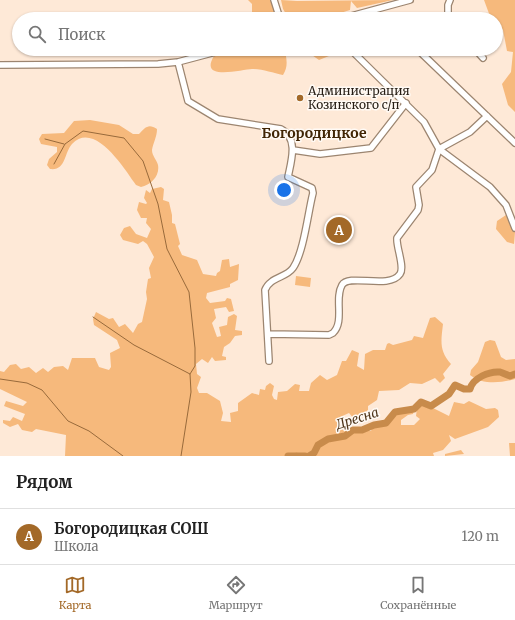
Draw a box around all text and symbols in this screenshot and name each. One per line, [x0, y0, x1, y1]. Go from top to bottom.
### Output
search box [12, 12, 503, 56]
icon: search [26, 23, 48, 45]
text: Поиск [58, 25, 105, 44]
place label: Администрация Козинского с/п [307, 83, 410, 112]
marker: Администрация Козинского с/п [295, 93, 305, 103]
district label: Богородицкое [261, 124, 367, 142]
your location [274, 180, 294, 200]
pin: A [326, 215, 352, 245]
water label: Дресна [333, 404, 381, 434]
text: Рядом [16, 471, 72, 493]
text: Богородицкая СОШ [54, 519, 209, 538]
text: A [24, 528, 34, 545]
text: 120 m [461, 528, 499, 545]
text: Школа [54, 538, 98, 555]
tab: Карта [59, 574, 91, 612]
tab: Маршрут [209, 574, 263, 612]
tab: Сохранённые [380, 574, 456, 612]

